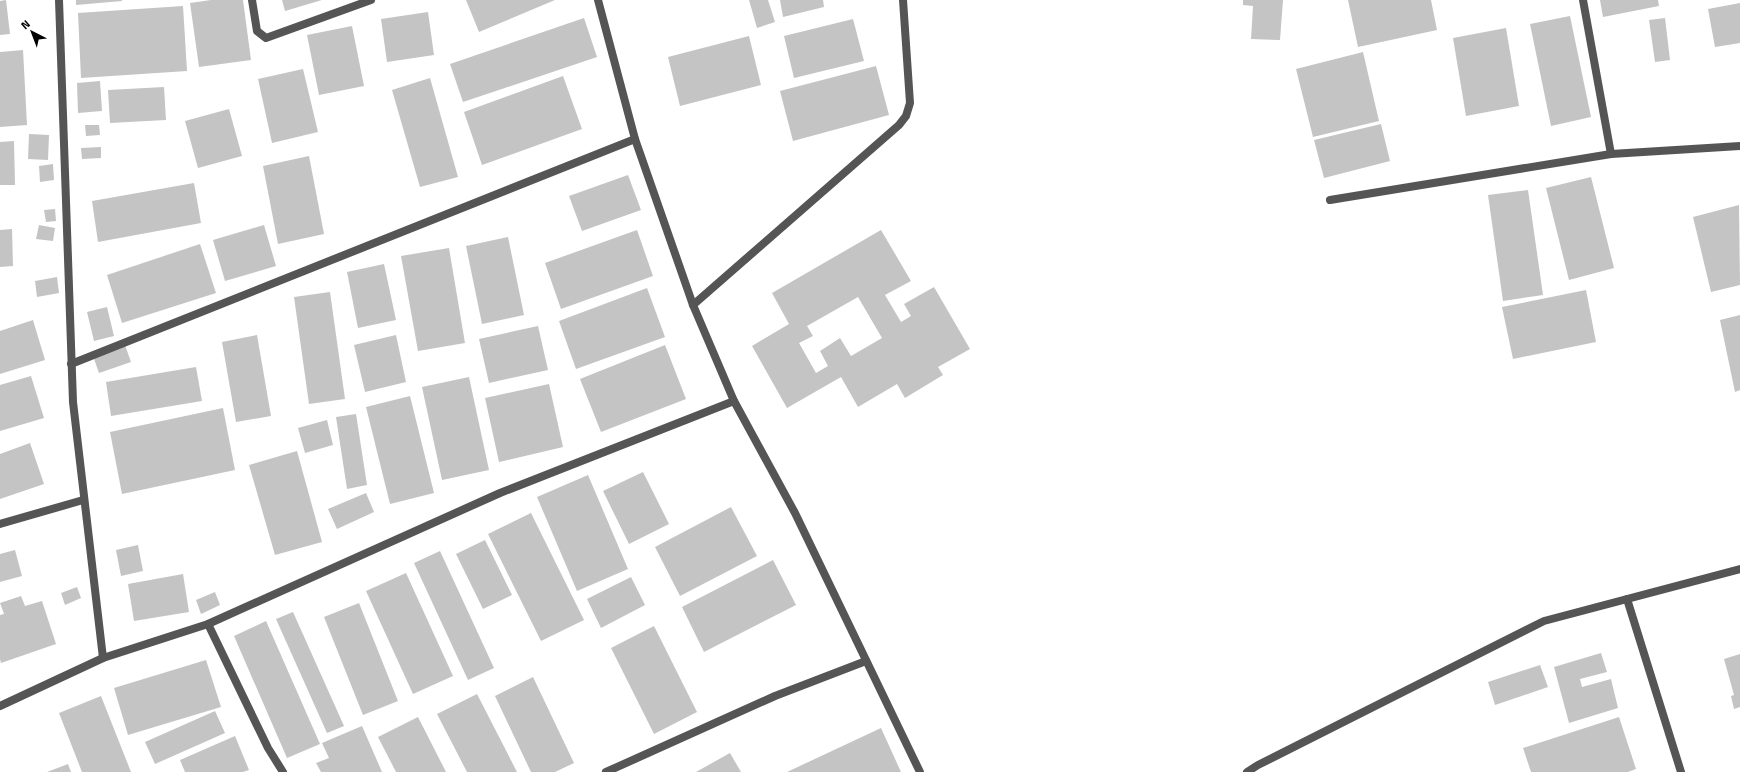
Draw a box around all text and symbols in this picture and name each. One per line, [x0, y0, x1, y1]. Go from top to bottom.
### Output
north arrow [12, 12, 52, 52]
text: N [17, 16, 33, 33]

